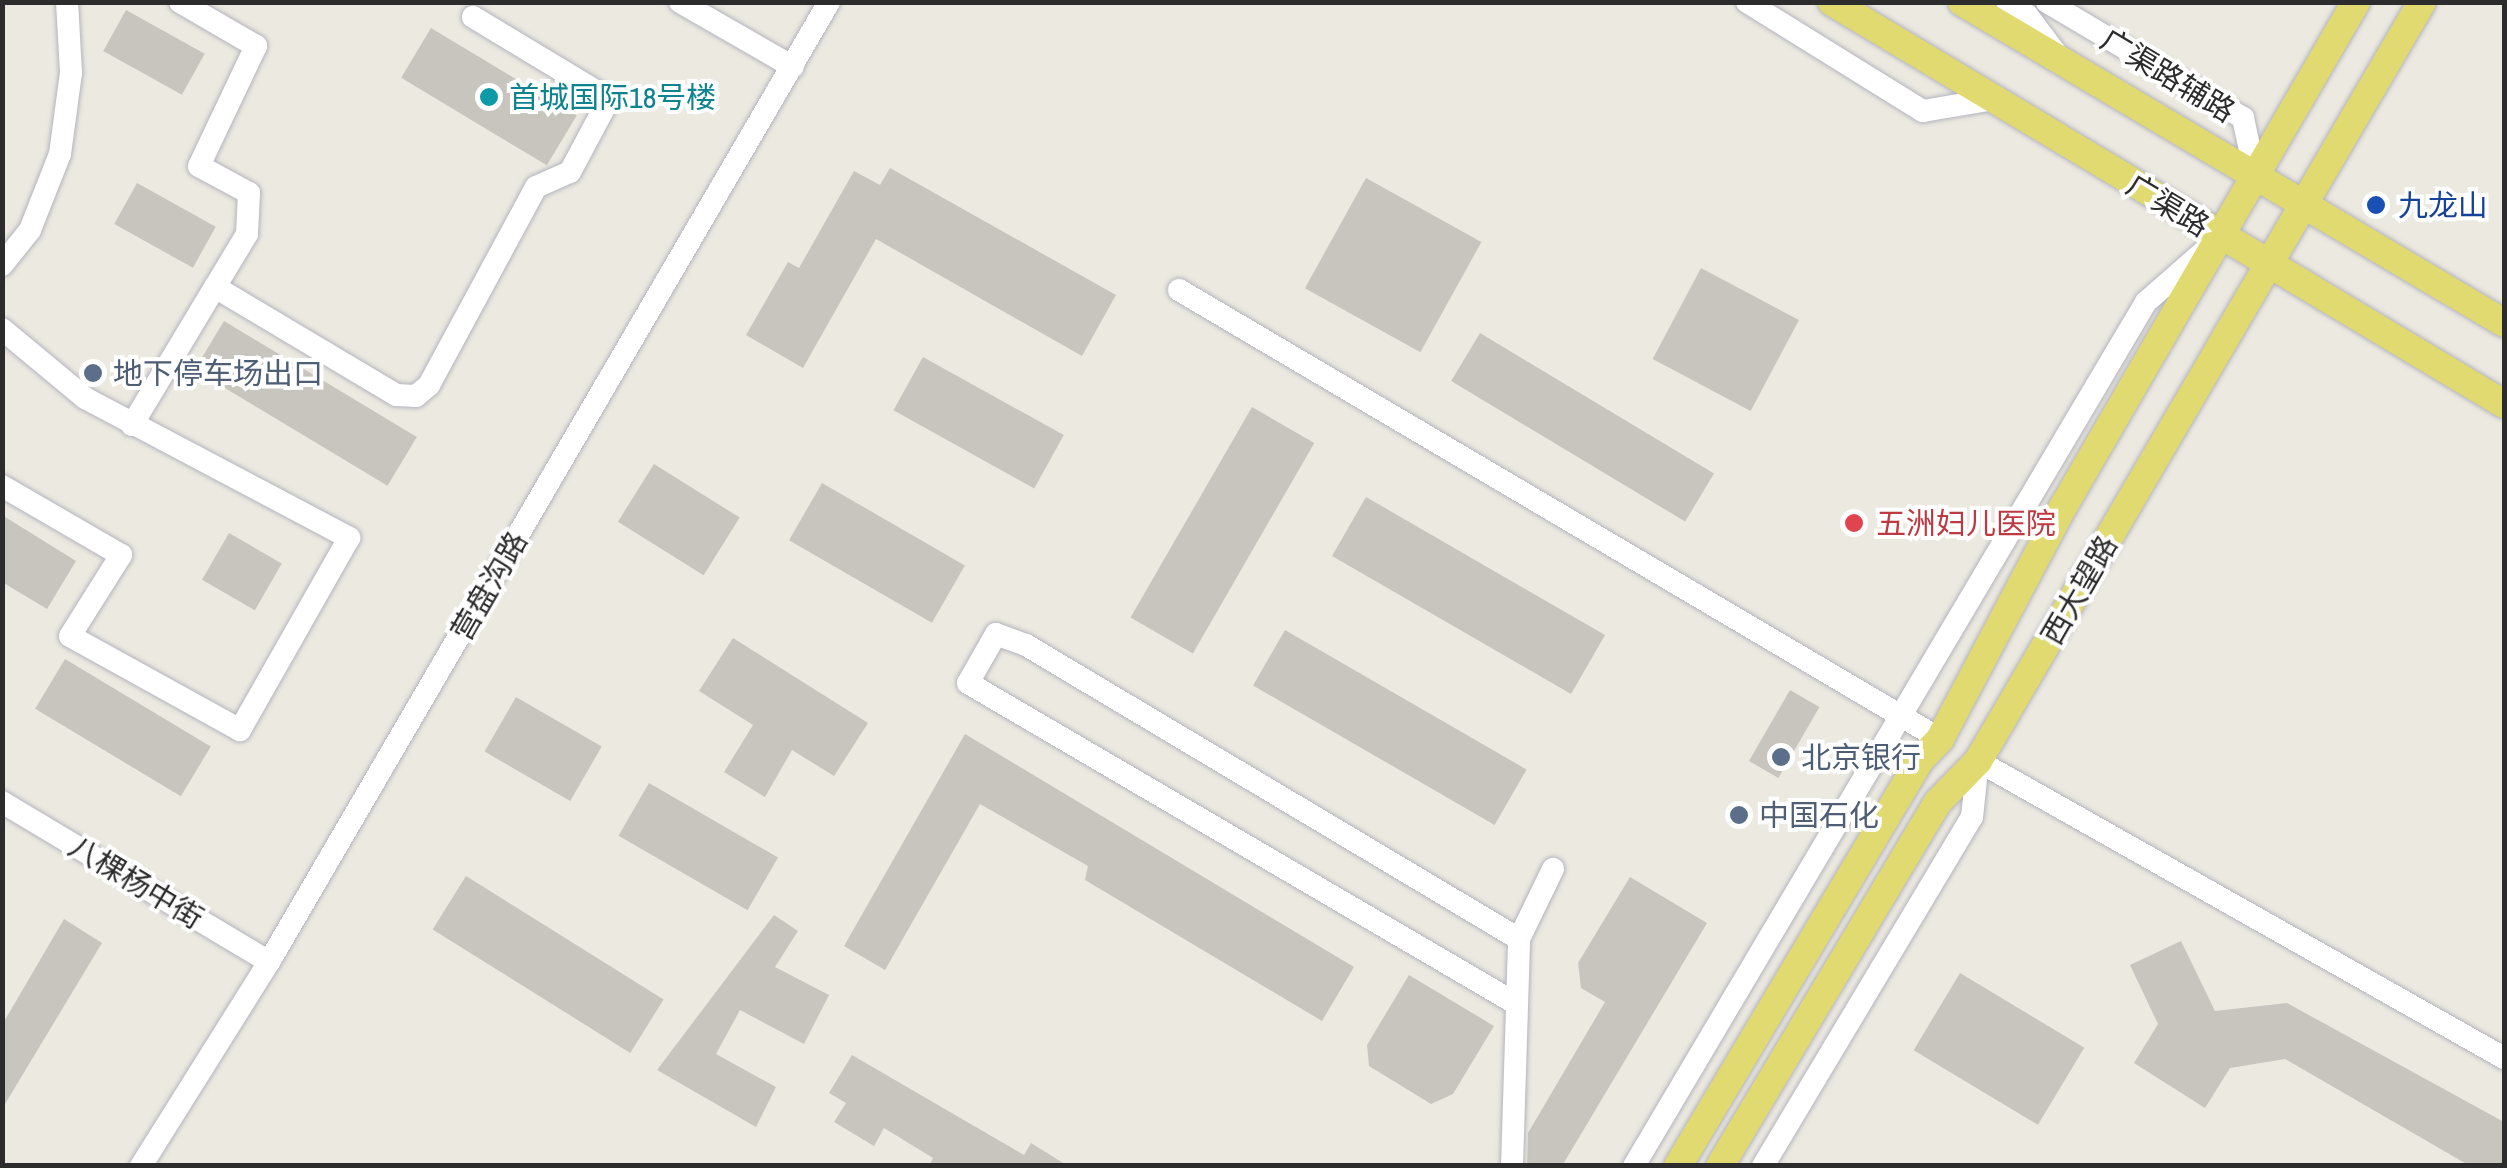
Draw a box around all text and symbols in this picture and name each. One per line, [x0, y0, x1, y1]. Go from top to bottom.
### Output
street label: 广渠路辅路 [2094, 21, 2242, 129]
place label: 首城国际18号楼 [509, 79, 716, 115]
marker: 首城国际18号楼 [478, 86, 500, 108]
street label: 广渠路 [2120, 166, 2216, 244]
place label: 九龙山 [2398, 187, 2488, 223]
marker: 九龙山 [2363, 192, 2389, 218]
place label: 地下停车场出口 [113, 355, 323, 391]
marker: 地下停车场出口 [82, 362, 104, 384]
place label: 五洲妇儿医院 [1876, 505, 2056, 541]
marker: 五洲妇儿医院 [1841, 510, 1867, 536]
street label: 营盘沟路 [443, 525, 535, 647]
street label: 西大望路 [2033, 529, 2125, 651]
place label: 北京银行 [1801, 739, 1921, 775]
marker: 北京银行 [1770, 746, 1792, 768]
place label: 中国石化 [1759, 797, 1879, 833]
marker: 中国石化 [1728, 804, 1750, 826]
street label: 八棵杨中街 [62, 828, 210, 936]

